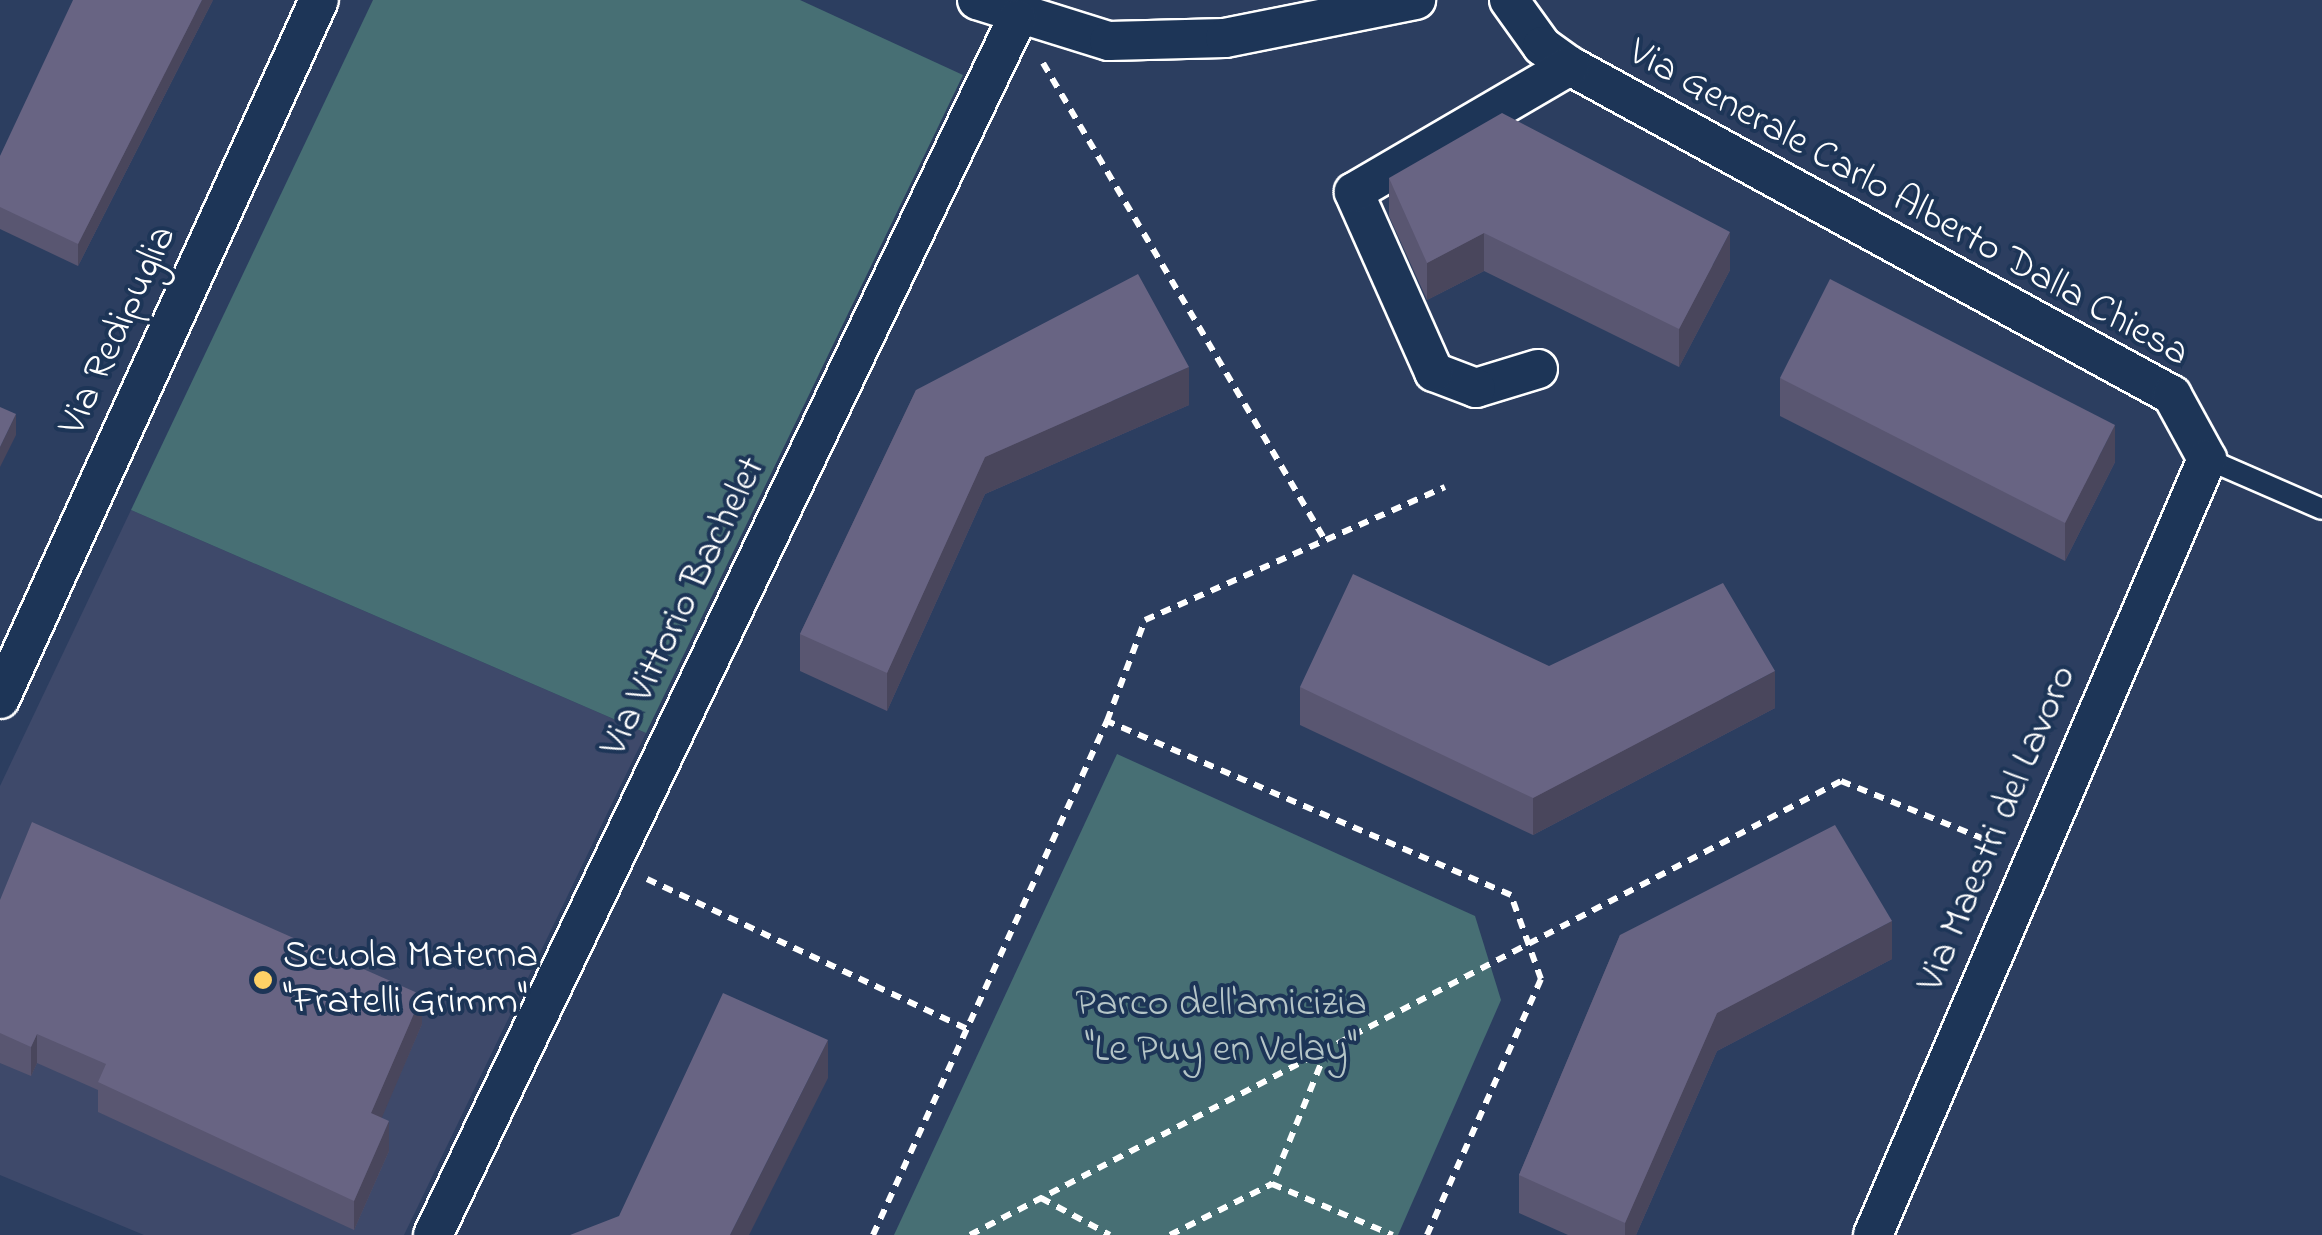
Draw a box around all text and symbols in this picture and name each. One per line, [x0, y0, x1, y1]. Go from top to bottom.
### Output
street label: Via Generale Carlo Alberto Dalla Chiesa [1619, 29, 2197, 379]
street label: Via Redipuglia [50, 219, 188, 443]
street label: Via Vittorio Bachelet [591, 450, 777, 764]
street label: Via Maestri del Lavoro [1908, 659, 2088, 999]
place label: Scuola Materna "Fratelli Grimm" [283, 933, 538, 1027]
marker: Scuola Materna "Fratelli Grimm" [252, 969, 274, 991]
park label: Parco dell'amicizia "Le Puy en Velay" [1075, 981, 1367, 1075]

